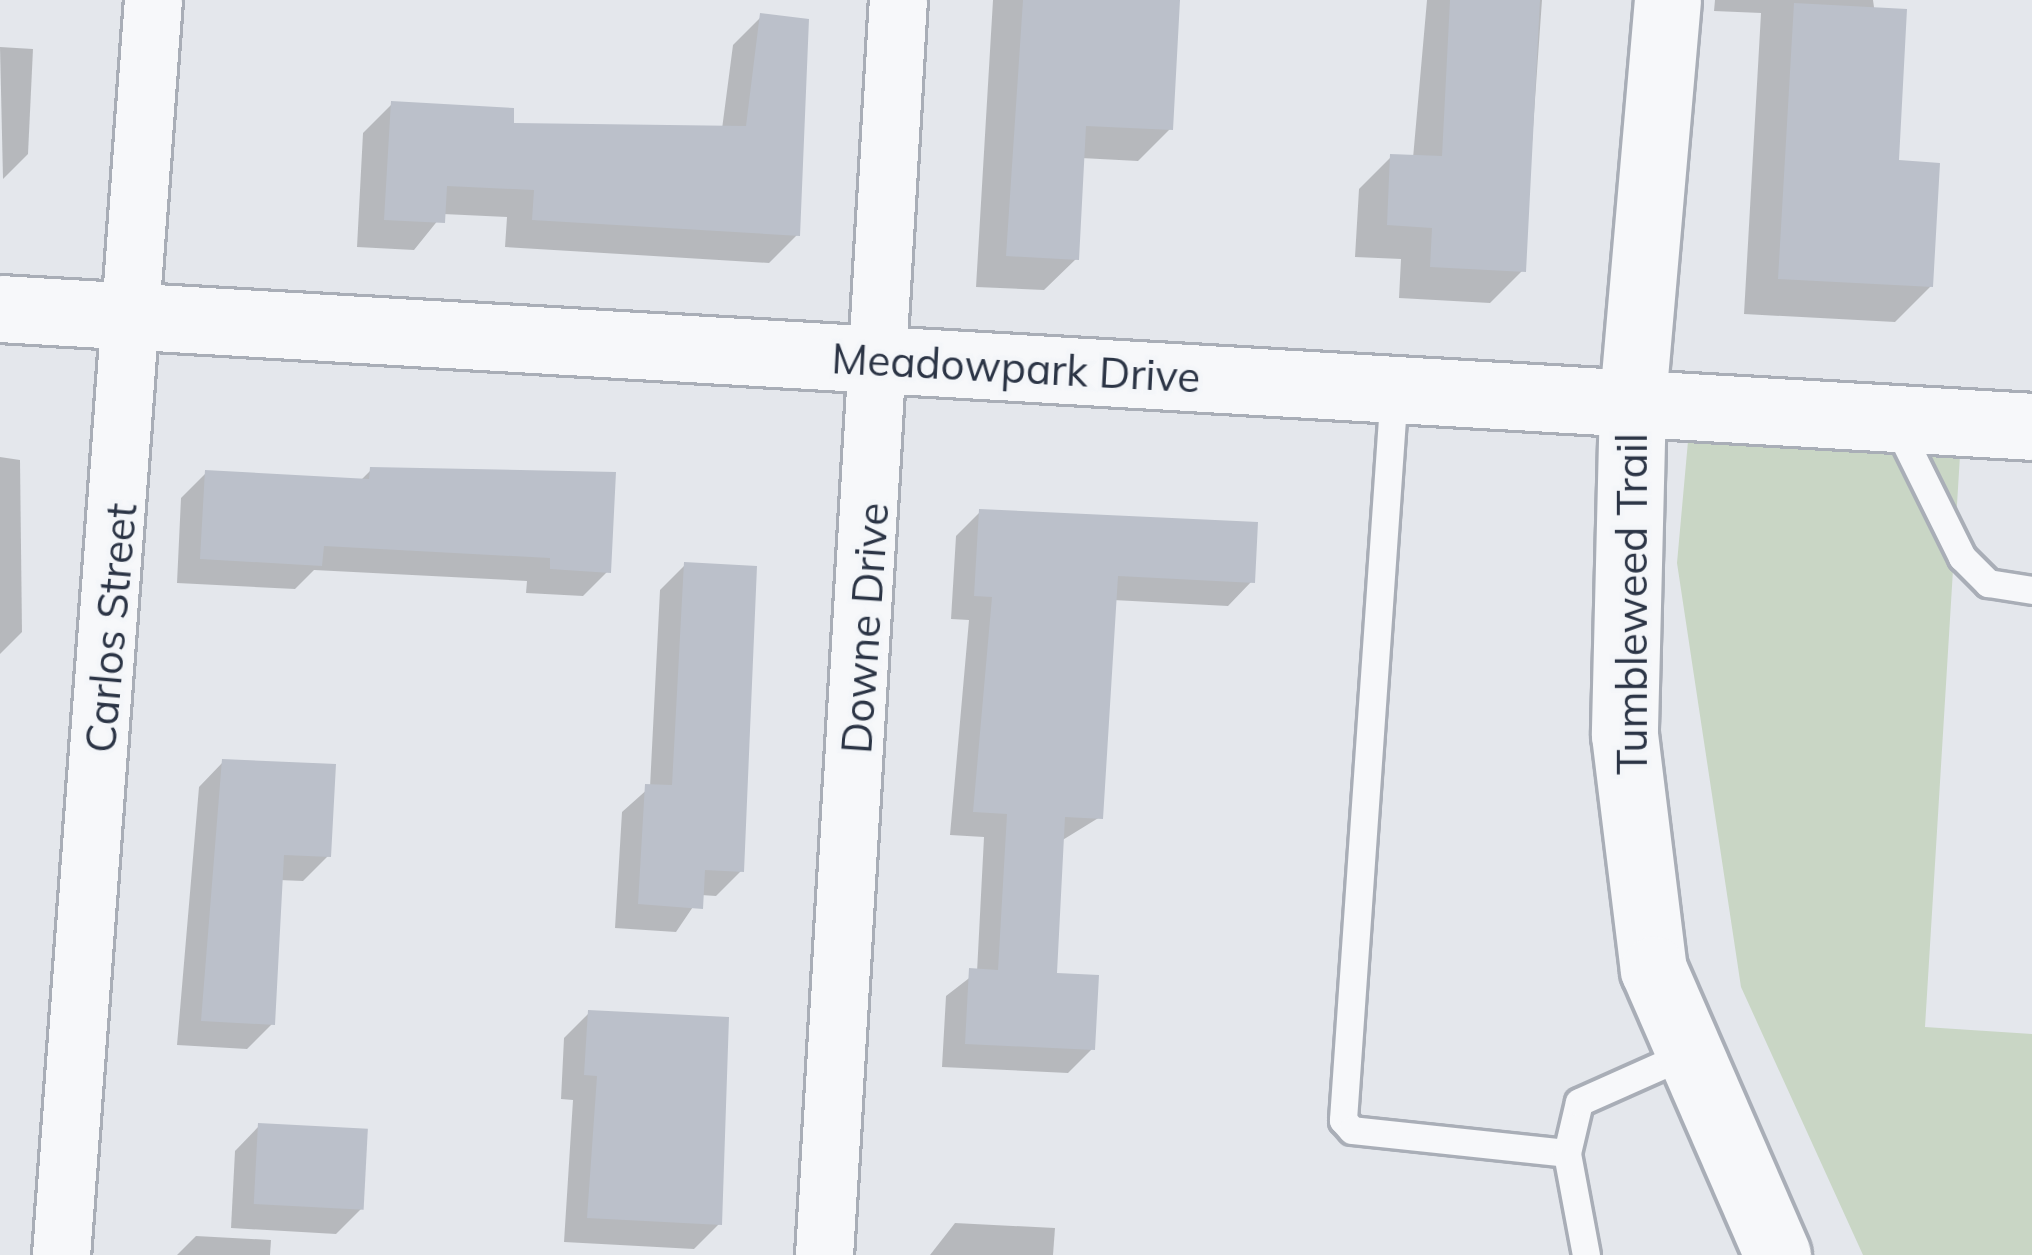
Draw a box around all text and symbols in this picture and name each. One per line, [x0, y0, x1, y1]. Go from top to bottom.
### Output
street label: Meadowpark Drive [830, 333, 1202, 403]
street label: Tumbleweed Trail [1607, 433, 1657, 775]
street label: Carlos Street [75, 501, 147, 755]
street label: Downe Drive [831, 501, 899, 755]

